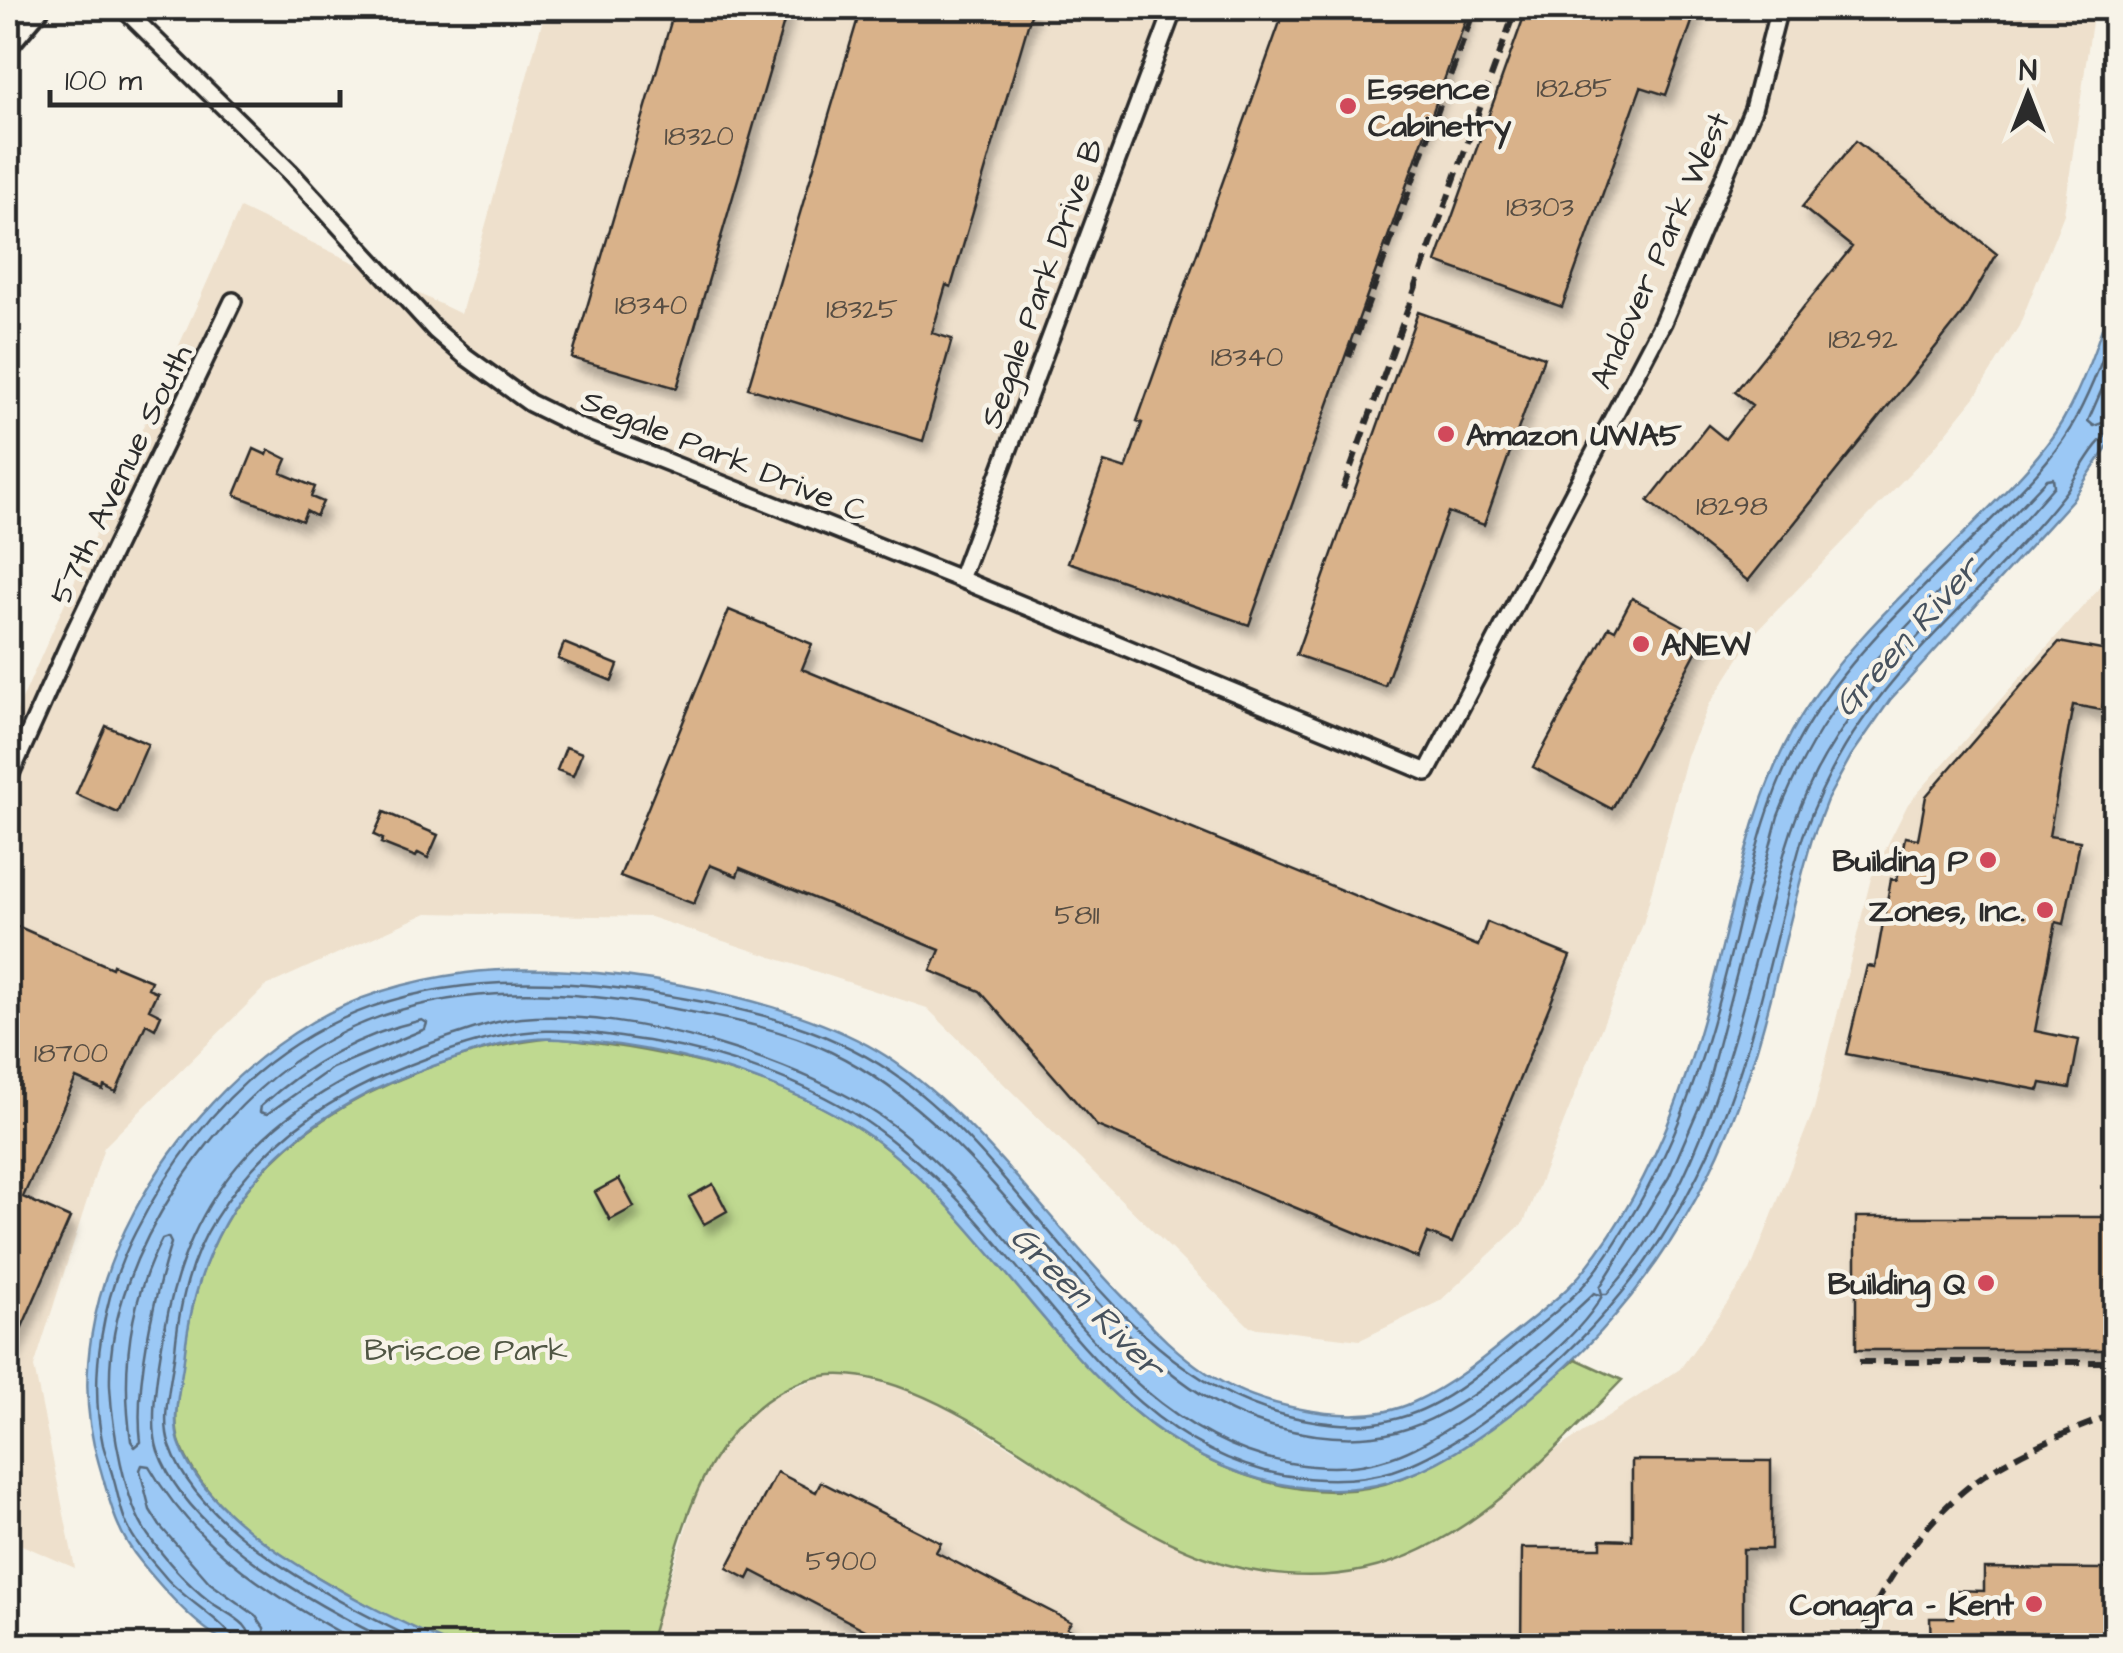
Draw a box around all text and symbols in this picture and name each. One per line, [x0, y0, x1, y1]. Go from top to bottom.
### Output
scale bar [50, 45, 340, 107]
north arrow [1978, 45, 2078, 145]
text: N [2019, 52, 2037, 91]
text: 100 m [65, 60, 143, 102]
place label: Essence Cabinetry [1368, 67, 1512, 150]
house number: 18285 [1536, 69, 1612, 108]
marker: Essence Cabinetry [1337, 95, 1359, 117]
street label: Andover Park West [1579, 105, 1742, 396]
house number: 18320 [664, 117, 734, 156]
street label: Segale Park Drive B [969, 132, 1116, 435]
house number: 18303 [1506, 188, 1574, 227]
house number: 18340 [615, 286, 687, 325]
house number: 18325 [826, 290, 898, 329]
house number: 18292 [1828, 320, 1898, 359]
street label: 57th Avenue South [39, 337, 204, 612]
house number: 18340 [1211, 338, 1283, 377]
street label: Segale Park Drive C [574, 378, 874, 534]
place label: Amazon UWA5 [1466, 413, 1682, 458]
marker: Amazon UWA5 [1435, 423, 1457, 445]
house number: 18298 [1696, 487, 1768, 526]
water label: Green River [1822, 544, 1995, 728]
place label: ANEW [1661, 623, 1752, 668]
marker: ANEW [1630, 633, 1652, 655]
place label: Building P [1832, 839, 1969, 885]
marker: Building P [1977, 849, 1999, 871]
place label: Zones, Inc. [1868, 889, 2025, 934]
house number: 5811 [1054, 896, 1100, 935]
marker: Zones, Inc. [2034, 899, 2056, 921]
house number: 18700 [34, 1034, 108, 1073]
water label: Green River [999, 1214, 1177, 1393]
place label: Building Q [1828, 1262, 1966, 1308]
marker: Building Q [1975, 1272, 1997, 1294]
park label: Briscoe Park [364, 1328, 568, 1373]
house number: 5900 [805, 1542, 877, 1581]
place label: Conagra - Kent [1789, 1583, 2015, 1629]
marker: Conagra - Kent [2023, 1593, 2045, 1615]

